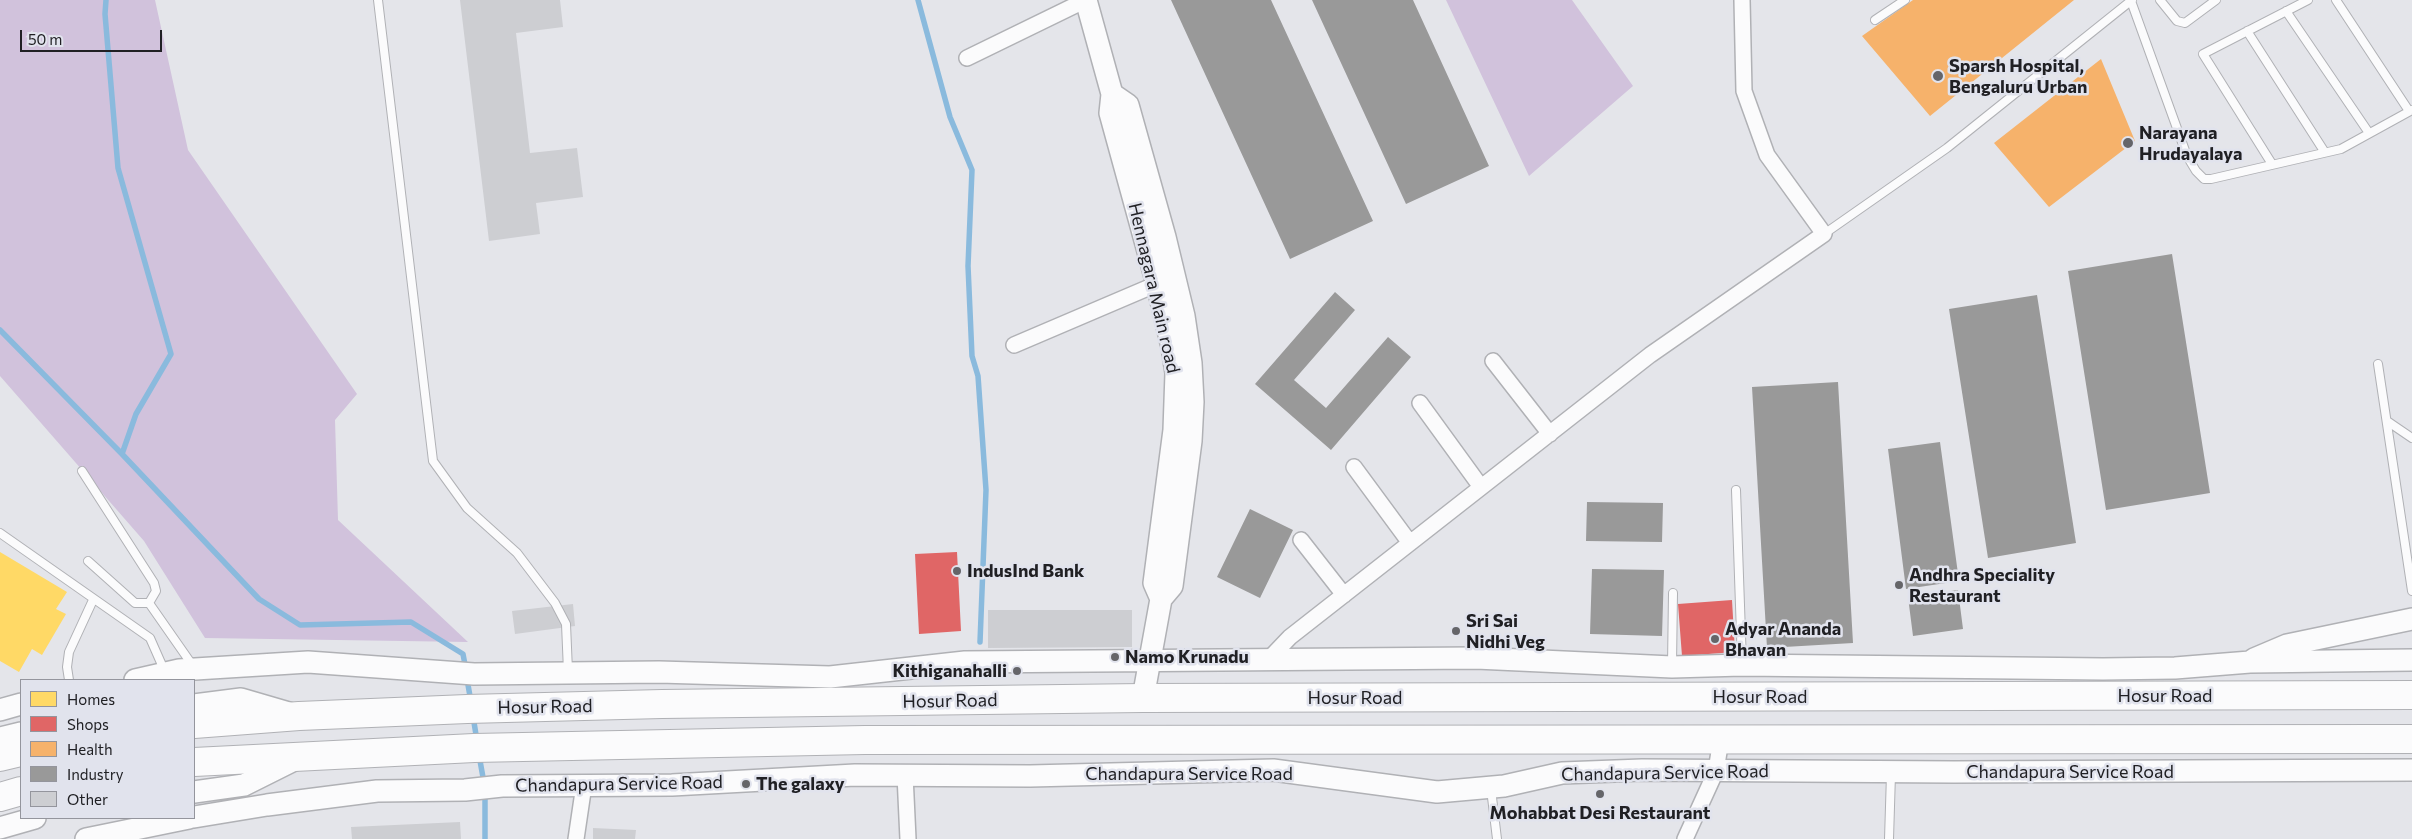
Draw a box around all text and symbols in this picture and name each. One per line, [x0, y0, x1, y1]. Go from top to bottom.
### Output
scale bar [22, 20, 165, 52]
text: 50 m [28, 30, 62, 48]
place label: Sparsh Hospital, Bengaluru Urban [1949, 55, 2088, 98]
marker: Sparsh Hospital, Bengaluru Urban [1931, 69, 1945, 83]
place label: Narayana Hrudayalaya [2139, 122, 2243, 164]
marker: Narayana Hrudayalaya [2121, 136, 2135, 150]
street label: Hennagara Main road [1124, 201, 1184, 375]
place label: IndusInd Bank [967, 560, 1084, 582]
place label: Andhra Speciality Restaurant [1909, 564, 2055, 606]
marker: IndusInd Bank [951, 565, 963, 577]
marker: Andhra Speciality Restaurant [1893, 579, 1905, 591]
place label: Sri Sai Nidhi Veg [1466, 610, 1545, 652]
place label: Adyar Ananda Bhavan [1725, 618, 1841, 660]
marker: Sri Sai Nidhi Veg [1450, 625, 1462, 637]
marker: Adyar Ananda Bhavan [1709, 633, 1721, 645]
place label: Namo Krunadu [1125, 646, 1249, 668]
marker: Namo Krunadu [1109, 651, 1121, 663]
place label: Kithiganahalli [892, 660, 1007, 682]
marker: Kithiganahalli [1011, 665, 1023, 677]
legend [20, 679, 195, 819]
street label: Hosur Road [2118, 685, 2212, 707]
street label: Hosur Road [1713, 686, 1807, 708]
street label: Hosur Road [1308, 687, 1402, 709]
street label: Hosur Road [902, 689, 998, 713]
text: Homes [67, 690, 115, 708]
street label: Hosur Road [497, 695, 593, 719]
text: Shops [67, 715, 109, 733]
text: Health [67, 740, 113, 758]
street label: Chandapura Service Road [1561, 760, 1769, 786]
street label: Chandapura Service Road [1966, 761, 2174, 783]
street label: Chandapura Service Road [1085, 763, 1293, 785]
text: Industry [67, 765, 124, 783]
street label: Chandapura Service Road [515, 771, 723, 797]
place label: The galaxy [756, 773, 845, 795]
marker: The galaxy [740, 778, 752, 790]
marker: Mohabbat Desi Restaurant [1594, 788, 1606, 800]
text: Other [67, 790, 108, 808]
place label: Mohabbat Desi Restaurant [1490, 802, 1710, 824]

